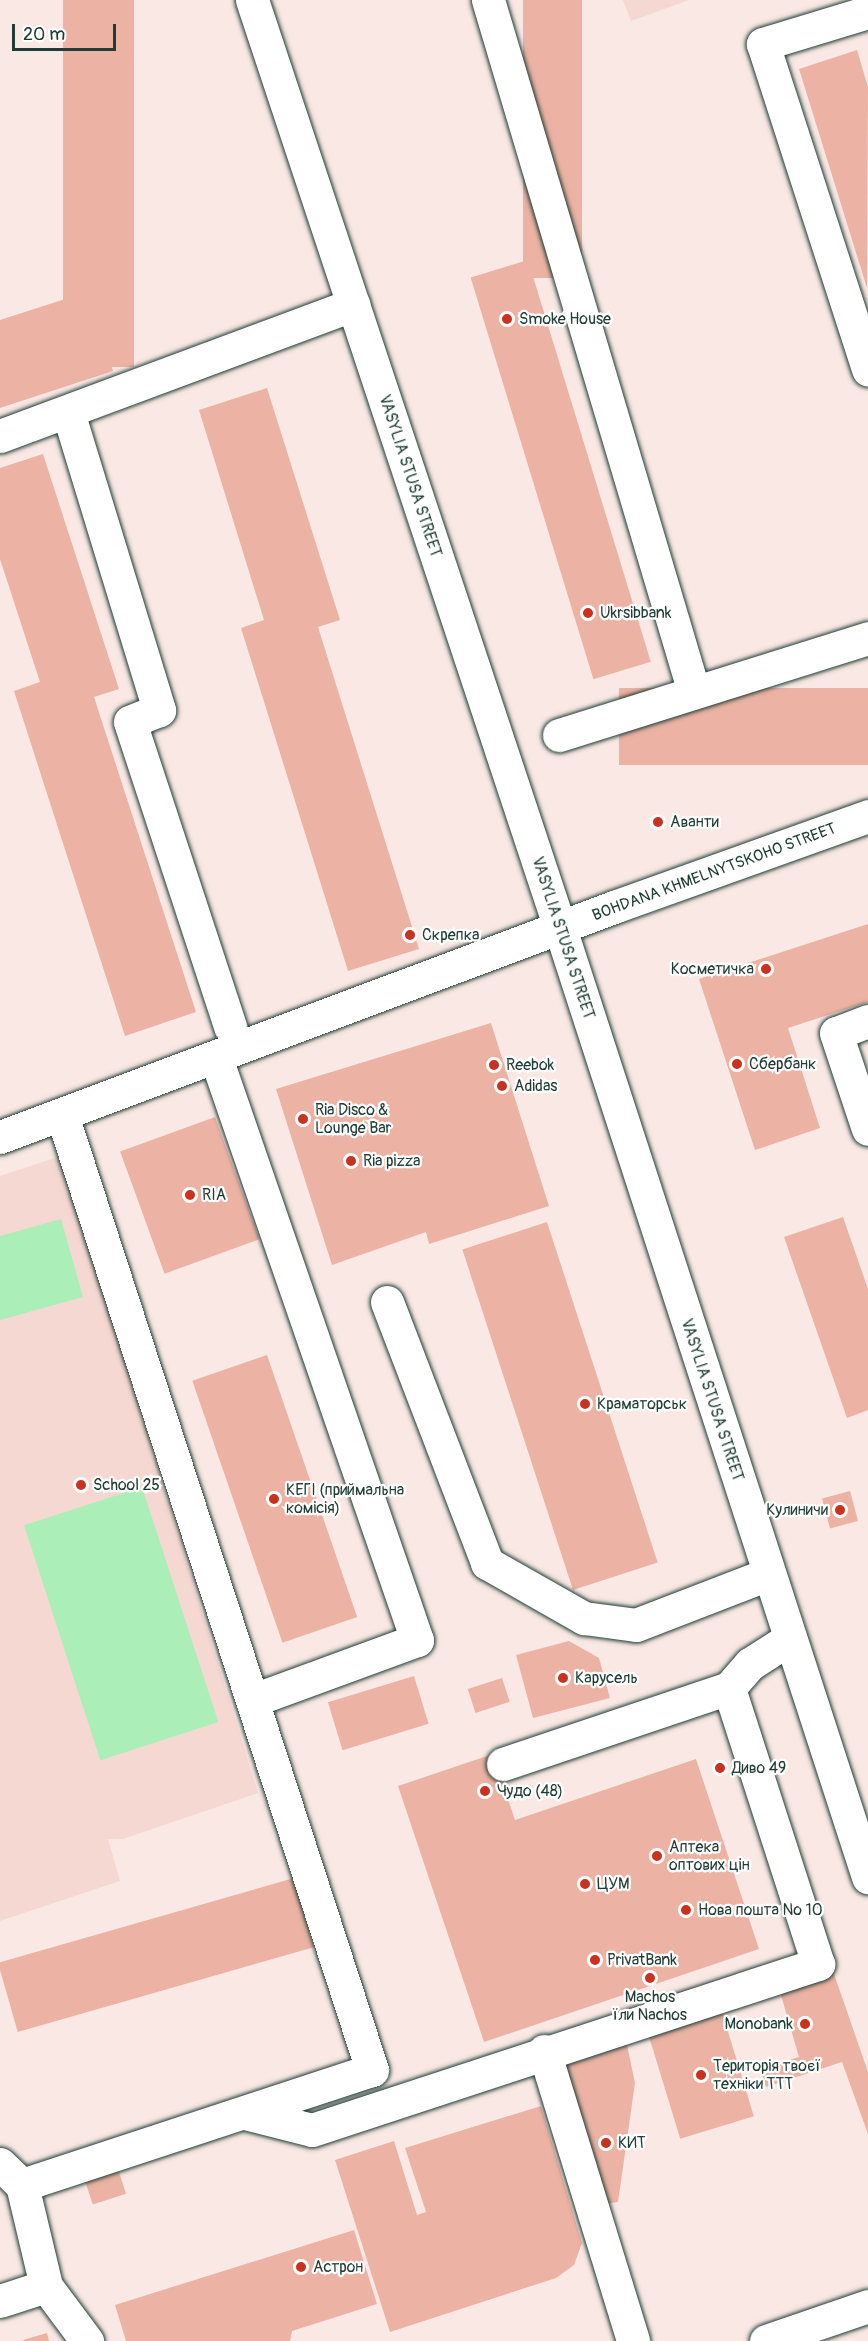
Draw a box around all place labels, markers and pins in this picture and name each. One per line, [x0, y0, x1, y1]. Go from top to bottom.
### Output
place label: Smoke House [519, 309, 611, 329]
marker: Smoke House [500, 312, 514, 326]
place label: Ukrsibbank [600, 603, 671, 623]
marker: Ukrsibbank [581, 606, 595, 620]
place label: Аванти [670, 812, 719, 832]
marker: Аванти [651, 815, 665, 829]
place label: Скрепка [422, 925, 479, 945]
marker: Скрепка [403, 928, 417, 942]
place label: Косметичка [671, 959, 754, 979]
marker: Косметичка [759, 962, 773, 976]
place label: Сбербанк [749, 1054, 816, 1074]
place label: Reebok [506, 1055, 554, 1075]
marker: Сбербанк [730, 1057, 744, 1071]
marker: Reebok [487, 1058, 501, 1072]
place label: Adidas [514, 1076, 558, 1096]
marker: Adidas [495, 1079, 509, 1093]
place label: Ria Disco & Lounge Bar [315, 1100, 391, 1138]
marker: Ria Disco & Lounge Bar [296, 1112, 310, 1126]
place label: Ria pizza [363, 1151, 421, 1171]
marker: Ria pizza [344, 1154, 358, 1168]
place label: RIA [202, 1185, 226, 1205]
marker: RIA [183, 1188, 197, 1202]
place label: Краматорськ [597, 1394, 687, 1414]
marker: Краматорськ [578, 1397, 592, 1411]
place label: School 25 [93, 1475, 160, 1495]
marker: School 25 [74, 1478, 88, 1492]
place label: КЕГІ (приймальна комісія) [286, 1480, 404, 1518]
marker: КЕГІ (приймальна комісія) [267, 1492, 281, 1506]
place label: Кулиничи [766, 1500, 828, 1520]
marker: Кулиничи [833, 1503, 847, 1517]
place label: Карусель [575, 1668, 638, 1688]
marker: Карусель [556, 1671, 570, 1685]
place label: Диво 49 [732, 1758, 786, 1778]
marker: Диво 49 [713, 1761, 727, 1775]
place label: Чудо (48) [497, 1781, 563, 1801]
marker: Чудо (48) [478, 1784, 492, 1798]
place label: Аптека оптових цін [669, 1837, 750, 1875]
marker: Аптека оптових цін [650, 1849, 664, 1863]
place label: ЦУМ [597, 1874, 629, 1894]
marker: ЦУМ [578, 1877, 592, 1891]
place label: Нова пошта № 10 [698, 1900, 823, 1920]
marker: Нова пошта № 10 [679, 1903, 693, 1917]
place label: PrivatBank [607, 1950, 677, 1970]
marker: PrivatBank [588, 1953, 602, 1967]
marker: Machos їли Nachos [643, 1971, 657, 1985]
place label: Machos їли Nachos [613, 1987, 687, 2025]
place label: Monobank [725, 2014, 793, 2034]
marker: Monobank [798, 2017, 812, 2031]
place label: Територія твоєї техніки ТТТ [713, 2056, 821, 2094]
marker: Територія твоєї техніки ТТТ [694, 2068, 708, 2082]
place label: КИТ [618, 2133, 646, 2153]
marker: КИТ [599, 2136, 613, 2150]
place label: Астрон [313, 2257, 363, 2277]
marker: Астрон [294, 2260, 308, 2274]

